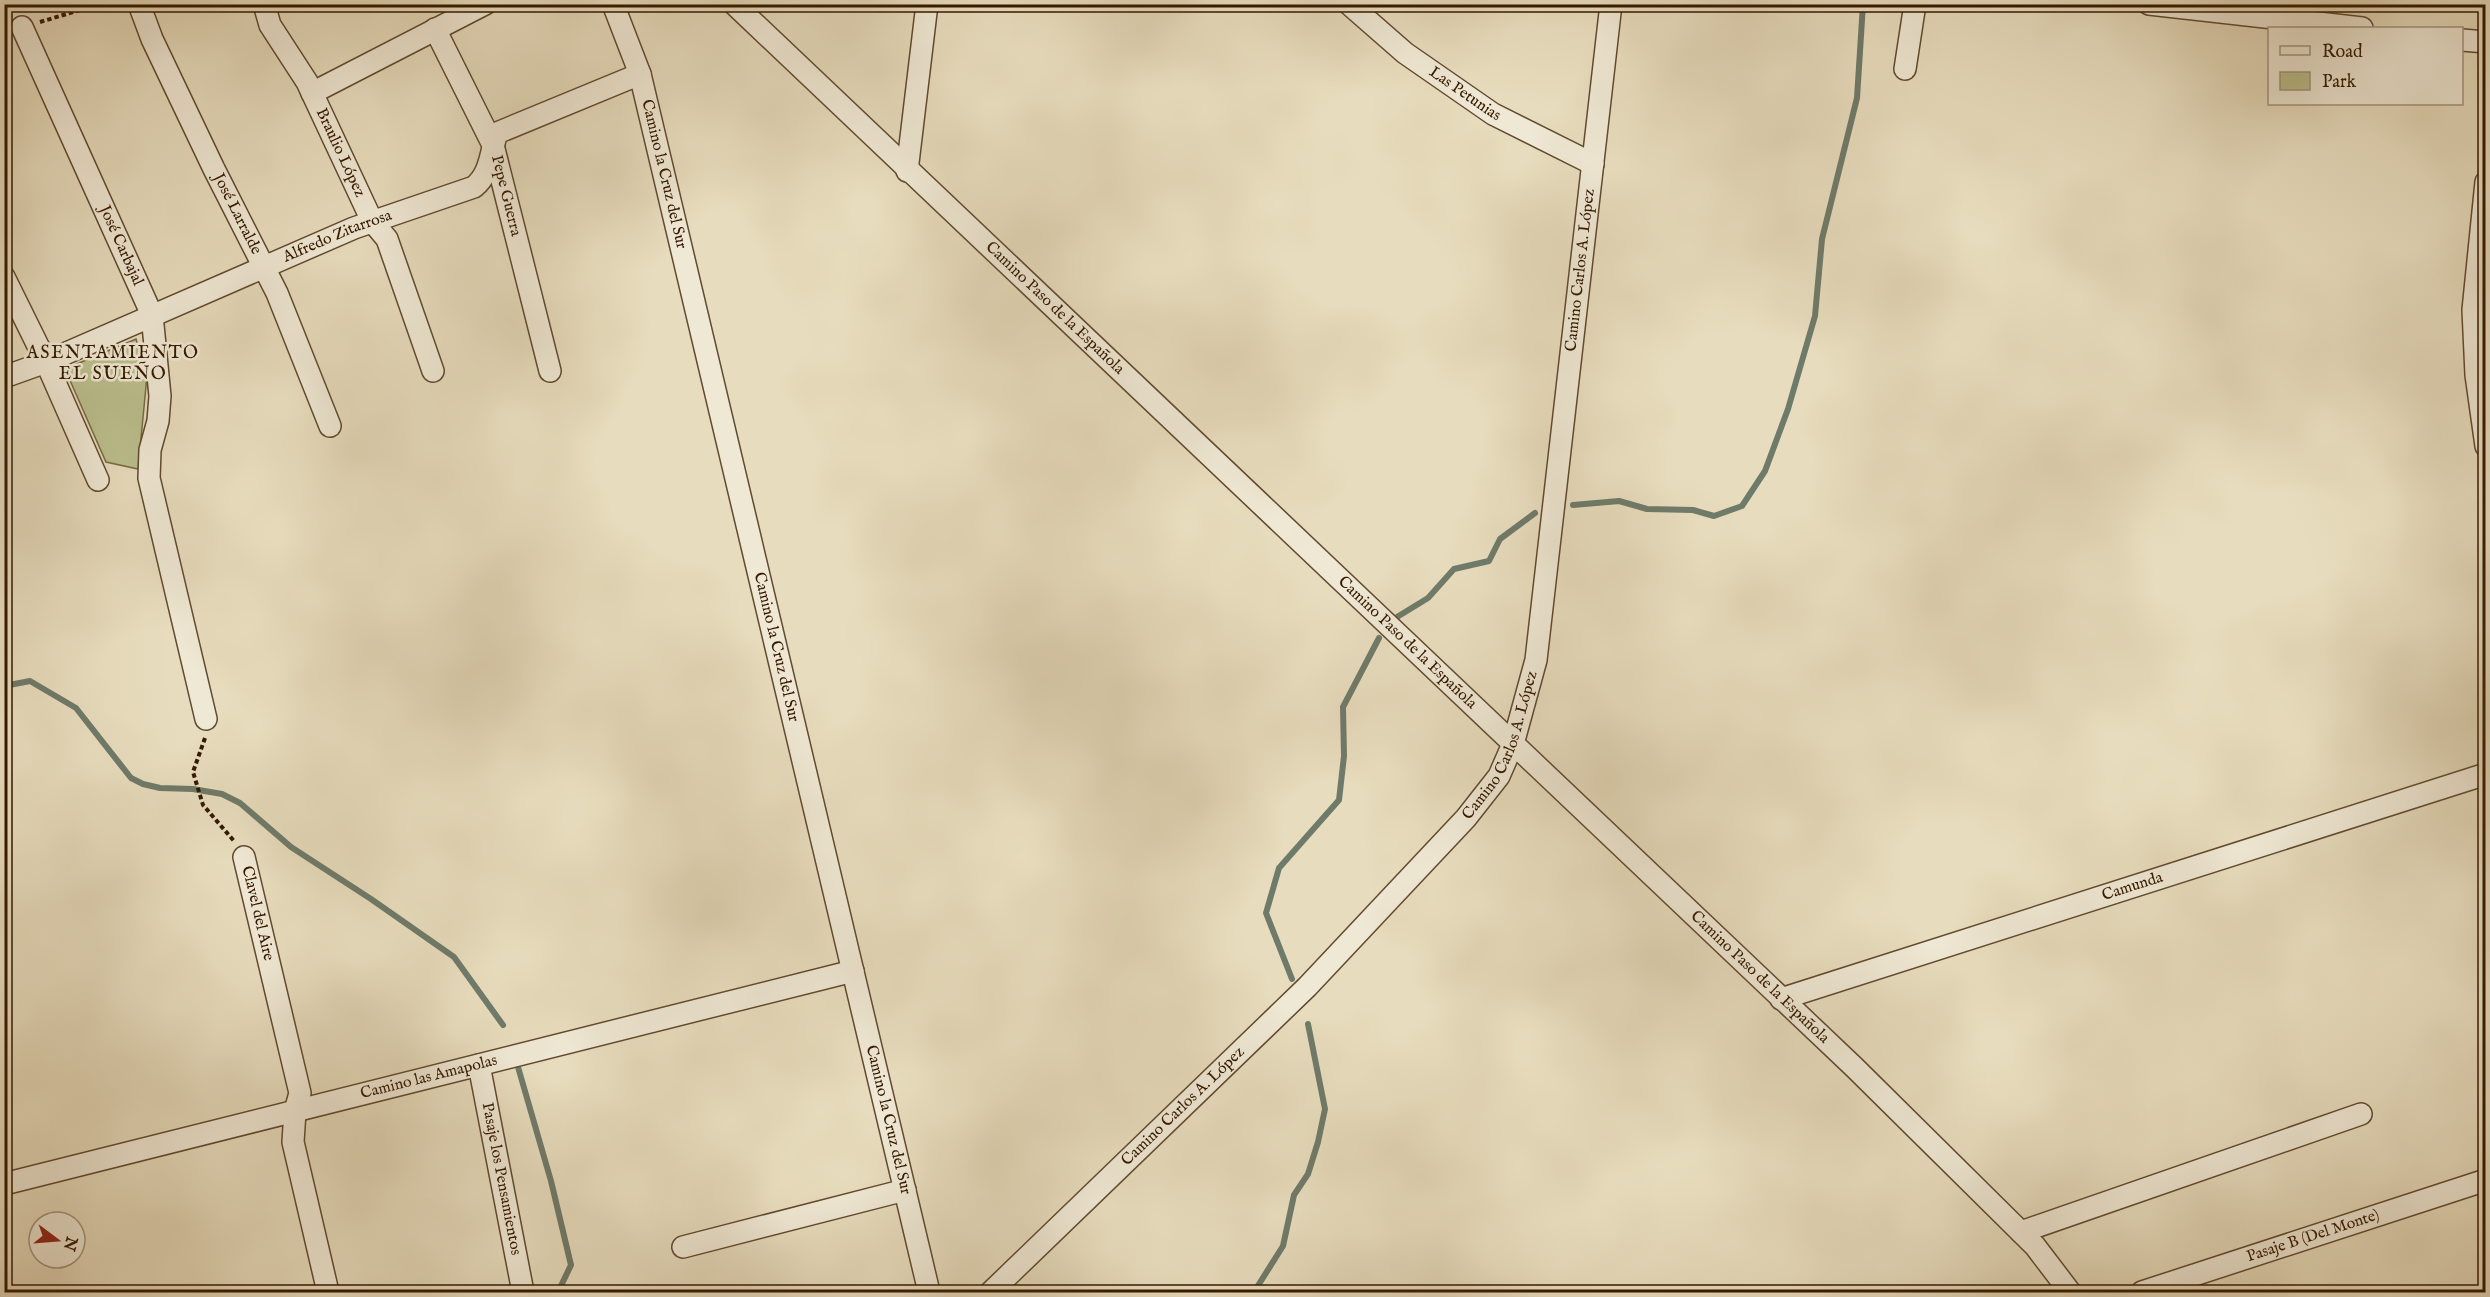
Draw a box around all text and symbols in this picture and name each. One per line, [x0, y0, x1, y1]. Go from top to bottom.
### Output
legend [2268, 27, 2463, 105]
text: Road [2322, 41, 2363, 64]
street label: Las Petunias [1425, 62, 1504, 126]
text: Park [2322, 71, 2357, 94]
street label: Camino la Cruz del Sur [636, 97, 691, 251]
street label: Braulio López [311, 105, 370, 201]
street label: Pepe Guerra [486, 153, 526, 238]
street label: José Larralde [207, 168, 266, 258]
street label: Camino Carlos A. López [1561, 188, 1600, 353]
street label: José Carbajal [93, 201, 148, 290]
street label: Alfredo Zitarrosa [279, 206, 395, 268]
street label: Camino Paso de la Española [981, 238, 1128, 379]
district label: ASENTAMIENTO EL SUEÑO [26, 342, 199, 386]
street label: Camino la Cruz del Sur [749, 570, 803, 724]
street label: Camino Paso de la Española [1333, 572, 1481, 714]
street label: Camino Carlos A. López [1458, 669, 1543, 824]
street label: Clavel del Aire [236, 864, 278, 963]
street label: Camunda [2100, 868, 2166, 906]
street label: Camino Paso de la Española [1686, 907, 1833, 1048]
street label: Camino la Cruz del Sur [861, 1043, 916, 1197]
street label: Camino Carlos A. López [1117, 1043, 1249, 1171]
street label: Camino las Amapolas [358, 1051, 500, 1104]
street label: Pasaje los Pensamientos [477, 1101, 526, 1257]
street label: Pasaje B (Del Monte) [2244, 1205, 2382, 1267]
north arrow [27, 1210, 87, 1270]
text: N [58, 1233, 81, 1253]

